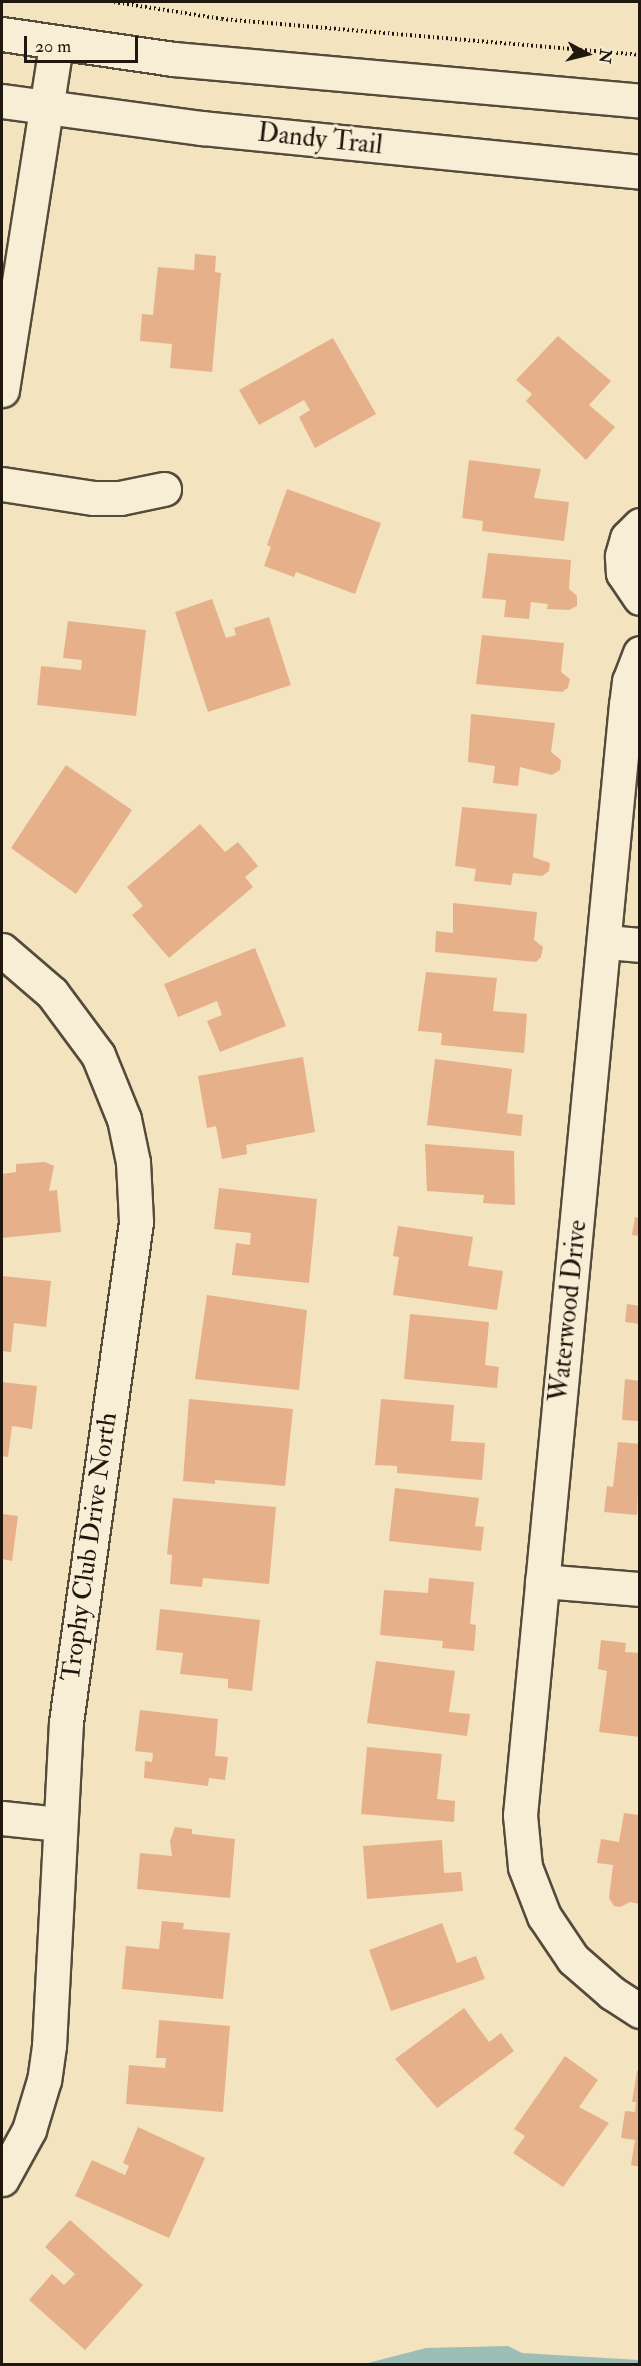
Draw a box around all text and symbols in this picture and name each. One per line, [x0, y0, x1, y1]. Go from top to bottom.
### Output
scale bar [27, 24, 141, 62]
north arrow [557, 24, 617, 84]
text: 20 m [35, 35, 71, 58]
text: N [594, 48, 616, 65]
street label: Dandy Trail [256, 118, 384, 162]
street label: Waterwood Drive [544, 1219, 594, 1403]
street label: Trophy Club Drive North [56, 1411, 124, 1683]

